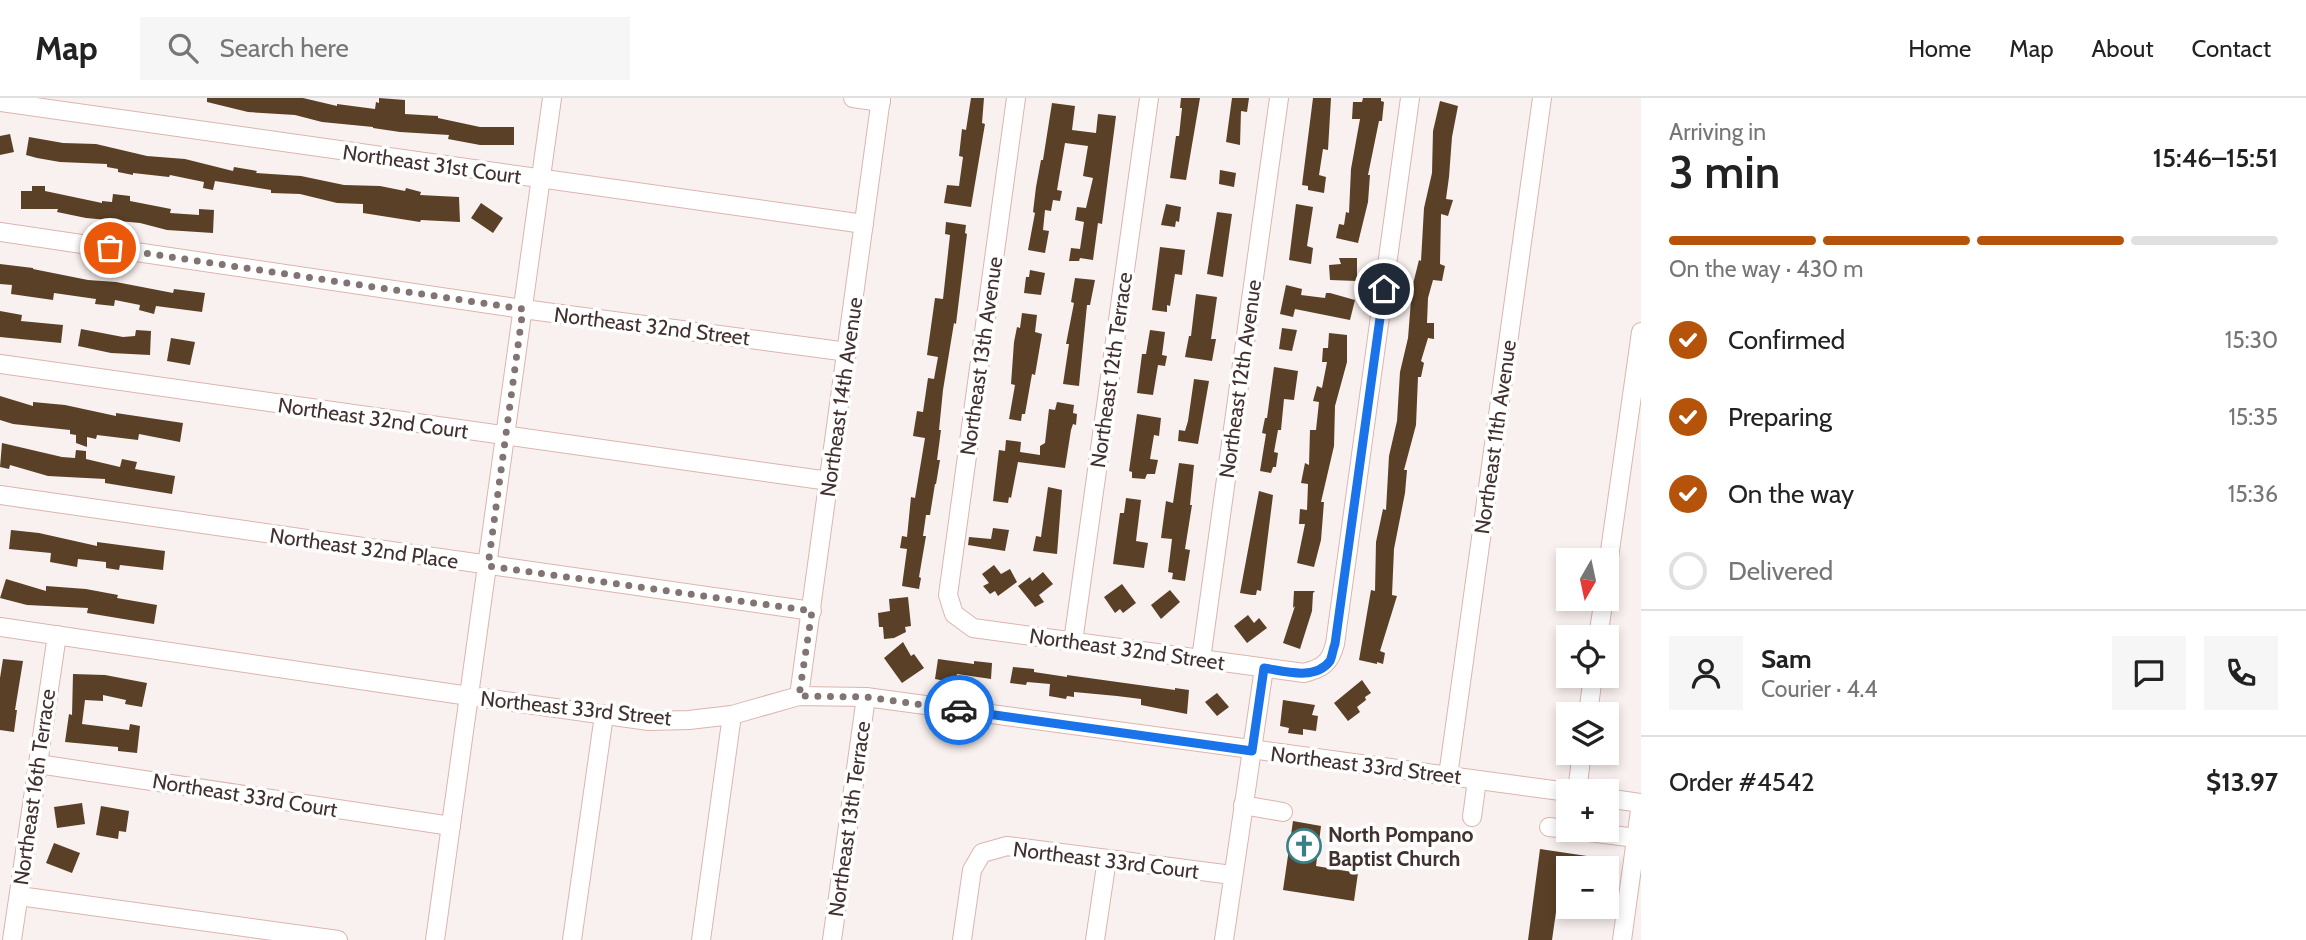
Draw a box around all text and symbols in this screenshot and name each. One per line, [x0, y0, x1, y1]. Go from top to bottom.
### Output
search box [140, 17, 630, 80]
text: Map [35, 28, 98, 68]
icon: search [164, 29, 202, 67]
text: Search here [220, 32, 349, 64]
text: Home [1908, 34, 1971, 63]
text: Map [2009, 34, 2054, 63]
text: About [2092, 34, 2154, 63]
text: Contact [2192, 34, 2271, 63]
text: Arriving in [1669, 118, 1766, 146]
street label: Northeast 31st Court [341, 139, 523, 189]
text: 15:46–15:51 [2153, 142, 2278, 174]
text: 3 min [1669, 144, 1780, 200]
pin [80, 218, 140, 278]
icon: bag [91, 229, 129, 267]
street label: Northeast 13th Avenue [955, 255, 1007, 457]
text: On the way · 430 m [1669, 255, 1864, 283]
pin [1354, 259, 1414, 319]
street label: Northeast 12th Terrace [1085, 270, 1137, 469]
icon: home [1365, 270, 1403, 308]
street label: Northeast 12th Avenue [1214, 278, 1266, 480]
street label: Northeast 14th Avenue [815, 295, 867, 498]
street label: Northeast 32nd Street [553, 302, 751, 350]
icon: check [1669, 321, 1707, 359]
text: Confirmed [1728, 324, 1845, 356]
text: 15:30 [2225, 326, 2278, 354]
street label: Northeast 11th Avenue [1469, 338, 1521, 536]
street label: Northeast 32nd Court [276, 392, 470, 444]
icon: check [1669, 398, 1707, 436]
text: Preparing [1728, 401, 1832, 433]
text: 15:35 [2228, 403, 2278, 431]
icon: check [1669, 475, 1707, 513]
text: On the way [1728, 478, 1854, 510]
text: 15:36 [2228, 480, 2278, 508]
street label: Northeast 32nd Place [268, 522, 460, 574]
north arrow [1556, 548, 1619, 611]
map controls [1556, 548, 1619, 919]
text: Delivered [1728, 555, 1833, 587]
street label: Northeast 32nd Street [1028, 623, 1226, 675]
button: locate [1556, 625, 1619, 688]
button: person [1669, 636, 1743, 710]
button: chat [2112, 636, 2186, 710]
button: phone [2204, 636, 2278, 710]
text: Sam [1761, 643, 1812, 675]
courier [924, 675, 994, 745]
text: Courier · 4.4 [1761, 675, 1878, 703]
street label: Northeast 33rd Street [479, 686, 673, 730]
street label: Northeast 16th Terrace [8, 687, 60, 887]
icon: car [940, 691, 978, 729]
button: layers [1556, 702, 1619, 765]
street label: Northeast 13th Terrace [823, 719, 875, 919]
street label: Northeast 33rd Street [1269, 741, 1463, 789]
text: Order #4542 [1669, 766, 1815, 798]
text: $13.97 [2206, 766, 2278, 798]
street label: Northeast 33rd Court [151, 768, 339, 822]
button: + [1556, 779, 1619, 842]
place label: North Pompano Baptist Church [1328, 822, 1474, 871]
church icon: North Pompano Baptist Church [1285, 827, 1323, 865]
street label: Northeast 33rd Court [1012, 836, 1200, 884]
button: − [1556, 856, 1619, 919]

